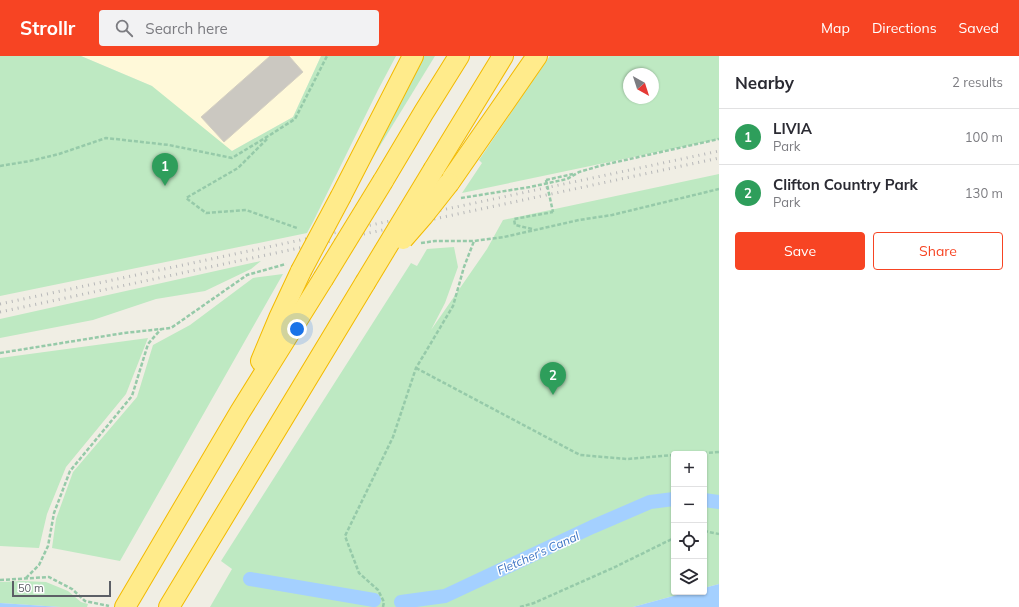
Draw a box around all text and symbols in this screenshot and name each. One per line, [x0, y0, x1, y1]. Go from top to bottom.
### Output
search box [99, 10, 379, 46]
text: Strollr [20, 16, 75, 40]
icon: search [113, 17, 135, 39]
text: Search here [145, 19, 228, 38]
text: Map [821, 19, 850, 37]
text: Directions [872, 19, 937, 37]
text: Saved [959, 19, 999, 37]
north arrow [623, 68, 659, 104]
text: Nearby [735, 72, 794, 93]
text: 2 results [952, 74, 1003, 90]
text: LIVIA [773, 119, 812, 138]
text: 1 [744, 129, 752, 145]
text: 100 m [965, 129, 1003, 145]
text: Park [773, 138, 800, 154]
pin: 1 [152, 153, 178, 186]
text: Clifton Country Park [773, 175, 918, 194]
text: 2 [744, 185, 752, 201]
text: 130 m [965, 185, 1003, 201]
text: Park [773, 194, 800, 210]
button: Save [735, 232, 865, 270]
button: Share [873, 232, 1003, 270]
your location [287, 319, 307, 339]
pin: 2 [540, 362, 566, 395]
map controls [671, 451, 707, 595]
button: + [671, 451, 707, 487]
button: − [671, 487, 707, 523]
button: locate [671, 523, 707, 559]
water label: Fletcher's Canal [495, 528, 581, 578]
button: layers [671, 559, 707, 595]
scale bar [12, 579, 111, 598]
text: 50 m [18, 581, 44, 595]

